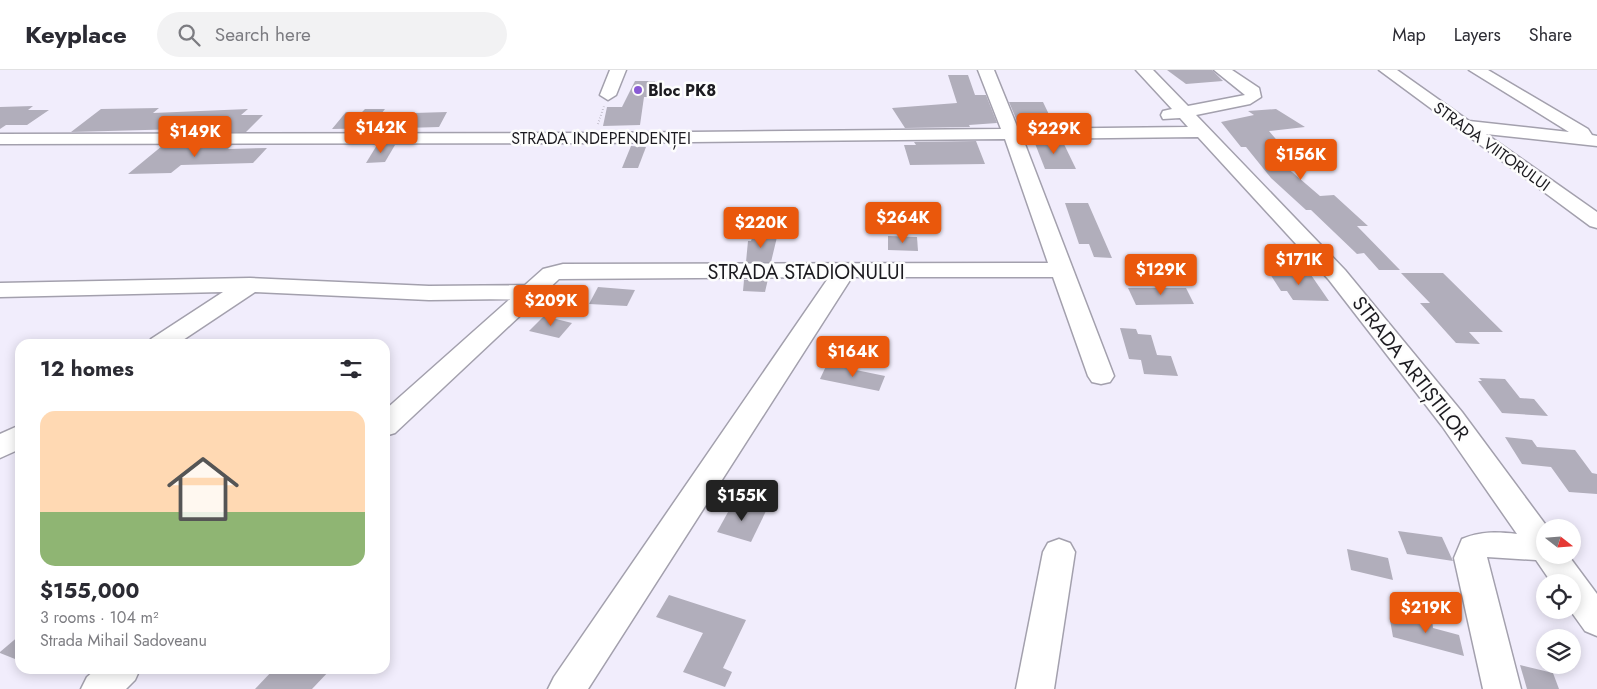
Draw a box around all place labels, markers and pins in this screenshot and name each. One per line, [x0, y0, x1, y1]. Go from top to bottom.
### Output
place label: Bloc PK8 [648, 79, 716, 102]
marker: Bloc PK8 [632, 84, 644, 96]
pin: $142K [346, 112, 416, 154]
pin: $229K [1019, 112, 1089, 155]
pin: $149K [160, 116, 230, 158]
pin: $156K [1266, 138, 1336, 181]
pin: $264K [868, 202, 938, 244]
pin: $220K [726, 206, 796, 249]
pin: $171K [1264, 244, 1334, 286]
pin: $129K [1126, 254, 1196, 296]
pin: $209K [516, 284, 586, 327]
pin: $164K [818, 336, 888, 378]
pin: $155K [707, 480, 777, 522]
pin: $219K [1391, 592, 1461, 634]

